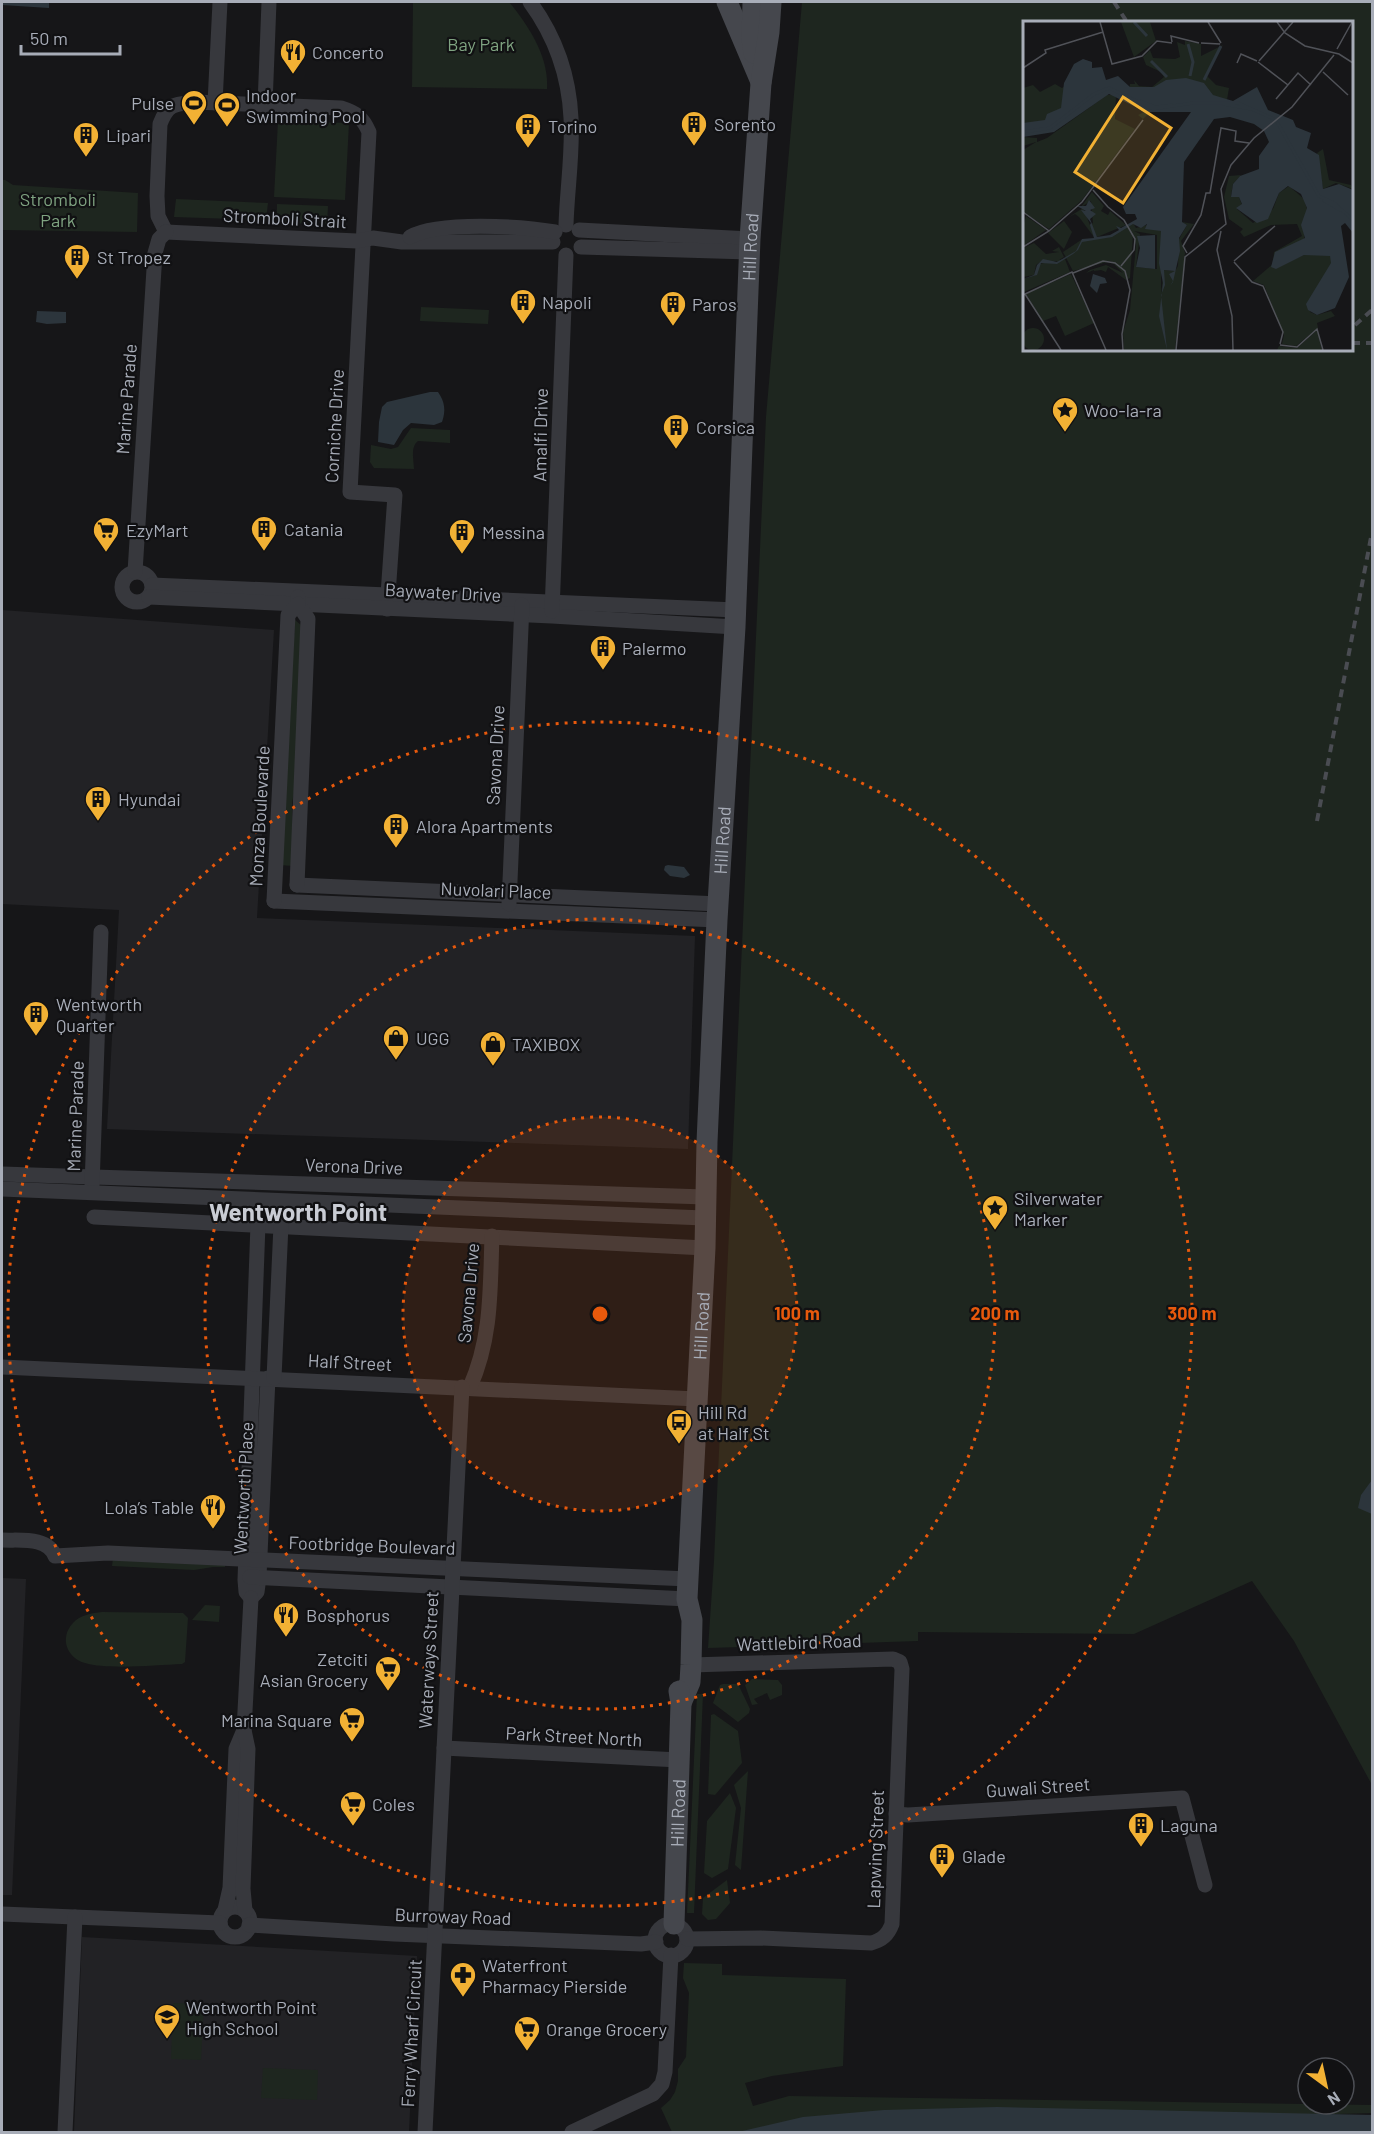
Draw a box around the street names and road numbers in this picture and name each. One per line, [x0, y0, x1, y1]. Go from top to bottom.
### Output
street label: Stromboli Strait [223, 204, 347, 232]
street label: Hill Road [737, 212, 763, 281]
street label: Marine Parade [111, 343, 141, 455]
street label: Corniche Drive [320, 369, 348, 483]
street label: Amalfi Drive [528, 388, 552, 482]
street label: Baywater Drive [384, 578, 502, 606]
street label: Savona Drive [481, 704, 509, 806]
street label: Monza Boulevarde [244, 745, 274, 887]
street label: Hill Road [709, 806, 735, 875]
street label: Nuvolari Place [440, 877, 552, 903]
street label: Marine Parade [62, 1060, 88, 1172]
street label: Verona Drive [305, 1153, 403, 1179]
street label: Savona Drive [453, 1242, 483, 1344]
street label: Hill Road [688, 1291, 714, 1360]
street label: Half Street [307, 1349, 393, 1375]
street label: Wentworth Place [229, 1421, 257, 1555]
street label: Footbridge Boulevard [288, 1531, 456, 1559]
street label: Waterways Street [413, 1591, 443, 1729]
street label: Wattlebird Road [736, 1629, 862, 1655]
street label: Park Street North [505, 1721, 643, 1751]
street label: Guwali Street [985, 1772, 1091, 1802]
street label: Hill Road [665, 1779, 690, 1847]
street label: Lapwing Street [862, 1789, 888, 1909]
street label: Burroway Road [394, 1903, 512, 1929]
street label: Ferry Wharf Circuit [396, 1958, 426, 2108]

